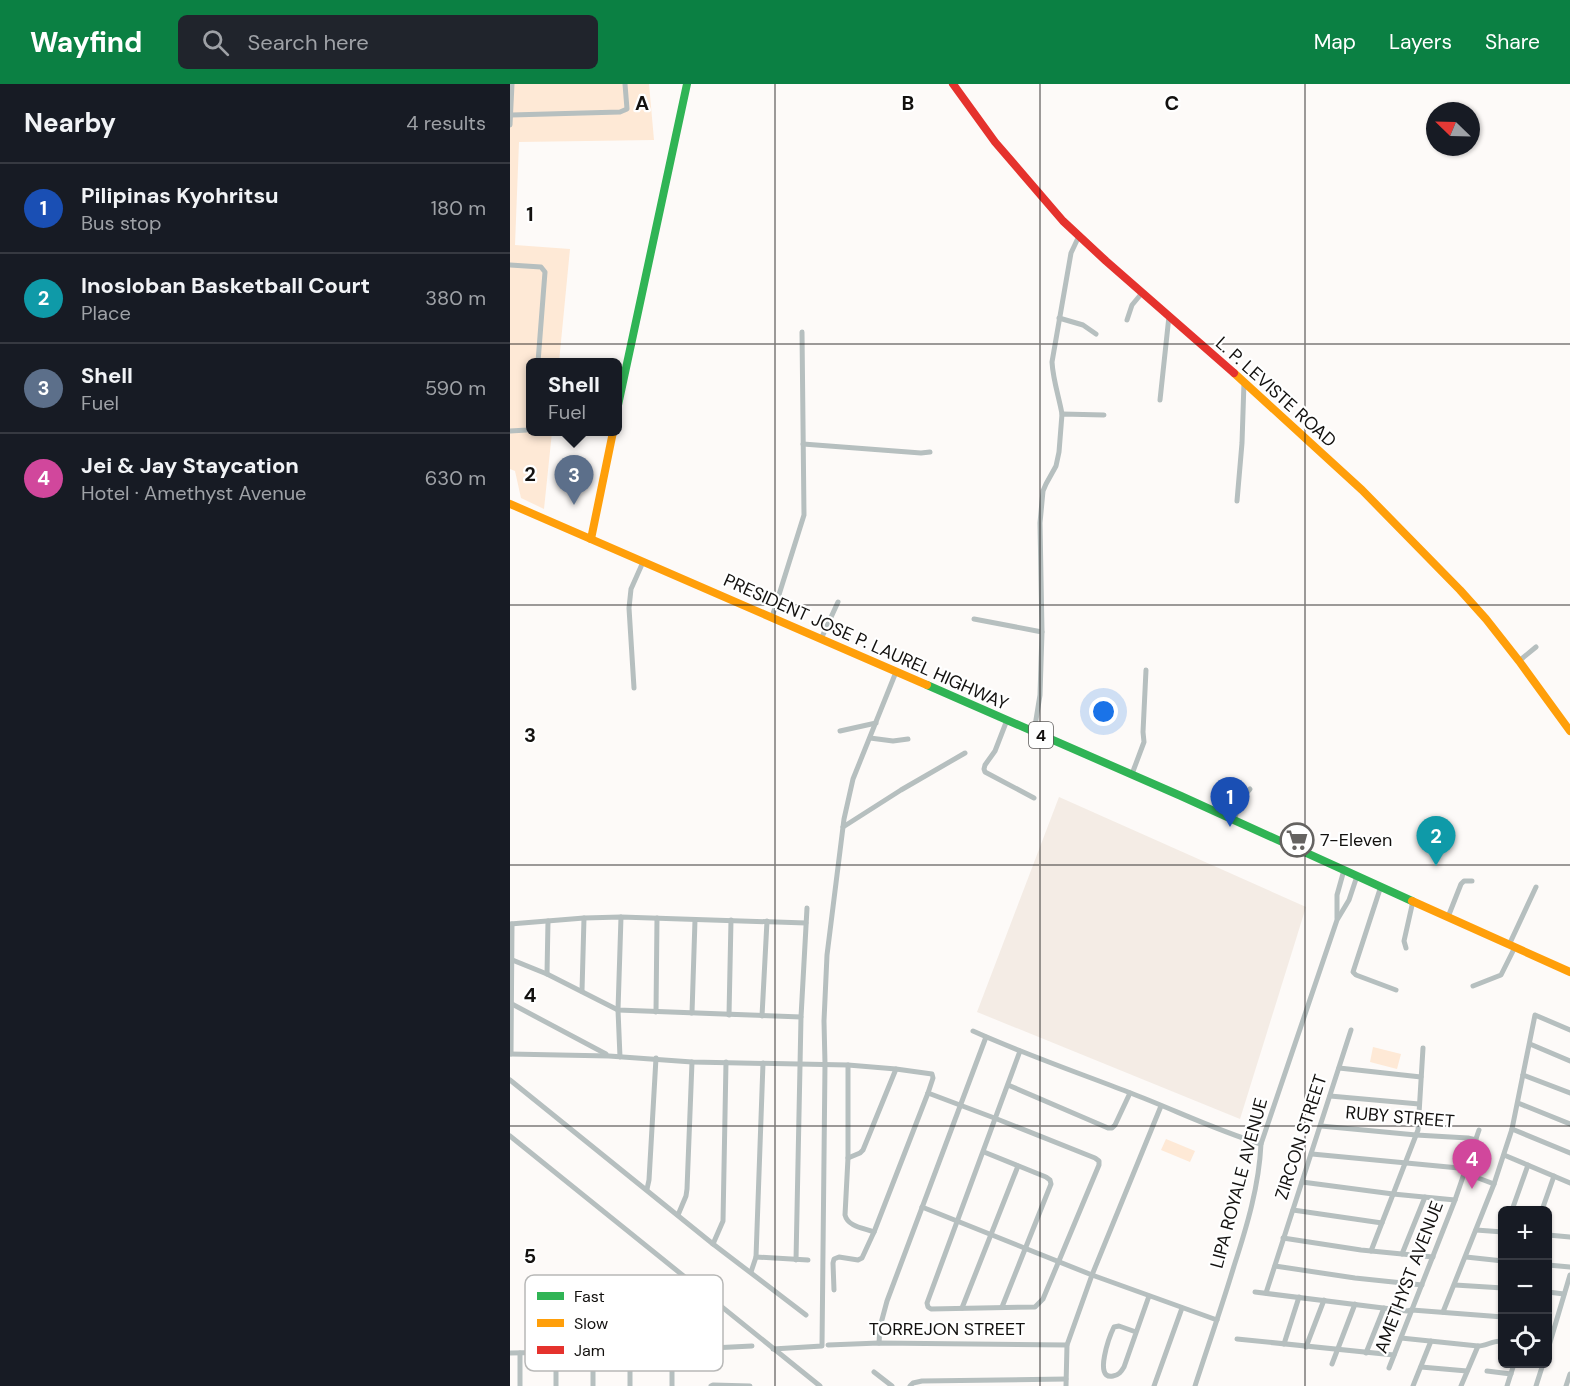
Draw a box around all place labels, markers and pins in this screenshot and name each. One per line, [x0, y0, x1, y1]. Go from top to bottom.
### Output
pin: 3 [554, 456, 594, 505]
pin: 1 [1210, 778, 1250, 827]
pin: 2 [1416, 816, 1456, 866]
supermarket icon: 7-Eleven [1279, 822, 1315, 858]
place label: 7-Eleven [1320, 828, 1392, 852]
pin: 4 [1452, 1140, 1492, 1189]

